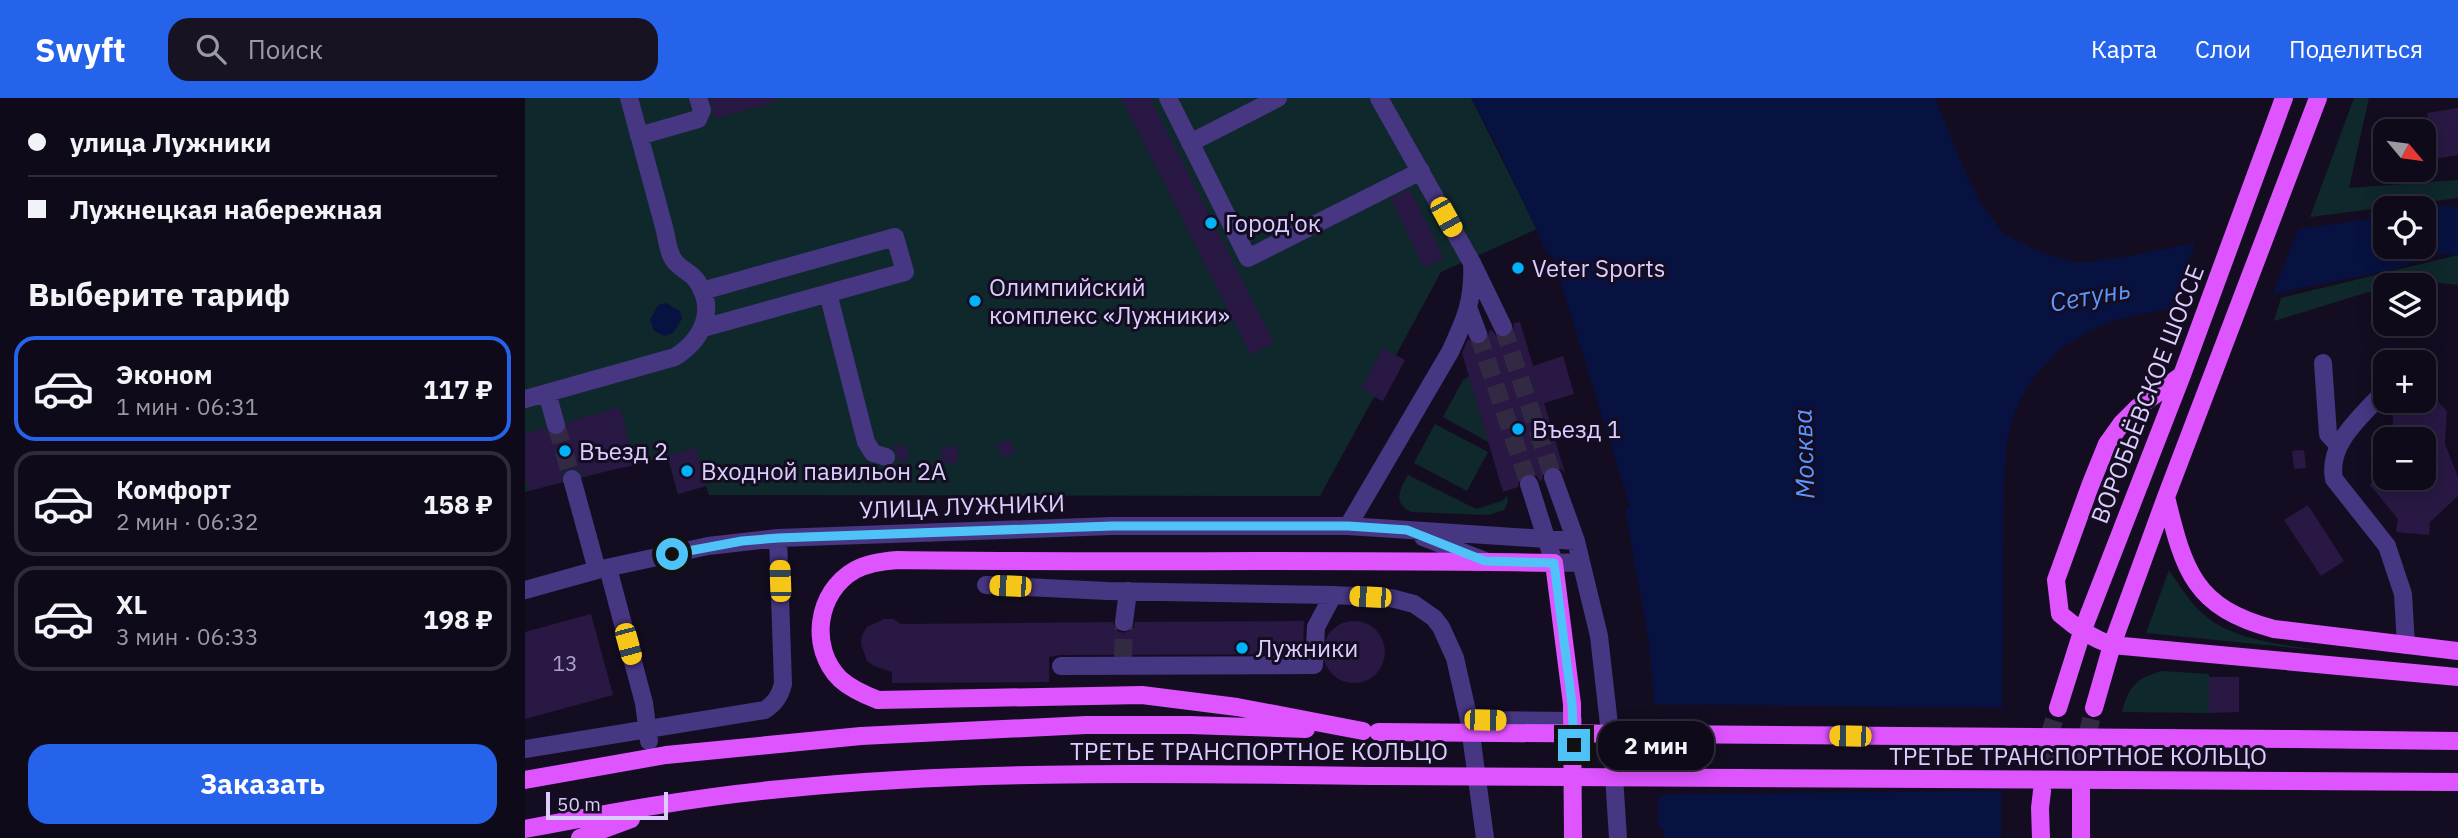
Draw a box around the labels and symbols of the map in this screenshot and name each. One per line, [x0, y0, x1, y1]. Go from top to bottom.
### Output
north arrow [2373, 119, 2436, 182]
car [1427, 194, 1466, 240]
place label: Город'ок [1225, 207, 1321, 239]
marker: Город'ок [1203, 215, 1219, 231]
place label: Veter Sports [1532, 252, 1665, 284]
marker: Veter Sports [1510, 260, 1526, 276]
street label: ВОРОБЬЁВСКОЕ ШОССЕ [2083, 260, 2211, 528]
place label: Олимпийский комплекс «Лужники» [989, 271, 1230, 331]
water label: Сетунь [2047, 271, 2133, 319]
marker: Олимпийский комплекс «Лужники» [967, 293, 983, 309]
water label: Москва [1784, 408, 1822, 500]
place label: Въезд 1 [1532, 413, 1621, 445]
marker: Въезд 1 [1510, 421, 1526, 437]
place label: Въезд 2 [579, 435, 668, 467]
marker: Въезд 2 [557, 443, 573, 459]
place label: Входной павильон 2A [701, 455, 946, 487]
marker: Входной павильон 2A [679, 463, 695, 479]
street label: УЛИЦА ЛУЖНИКИ [859, 486, 1065, 526]
route start [656, 538, 688, 570]
car [769, 560, 792, 602]
car [989, 575, 1032, 597]
car [1349, 585, 1392, 609]
car [613, 621, 644, 667]
place label: Лужники [1256, 632, 1358, 664]
marker: Лужники [1234, 640, 1250, 656]
house number: 13 [552, 649, 578, 677]
car [1464, 709, 1507, 731]
callout: 2 мин [1599, 720, 1714, 770]
car [1829, 725, 1872, 747]
route end [1558, 729, 1590, 761]
street label: ТРЕТЬЕ ТРАНСПОРТНОЕ КОЛЬЦО [1070, 735, 1448, 767]
street label: ТРЕТЬЕ ТРАНСПОРТНОЕ КОЛЬЦО [1889, 740, 2267, 772]
scale bar [546, 789, 669, 821]

